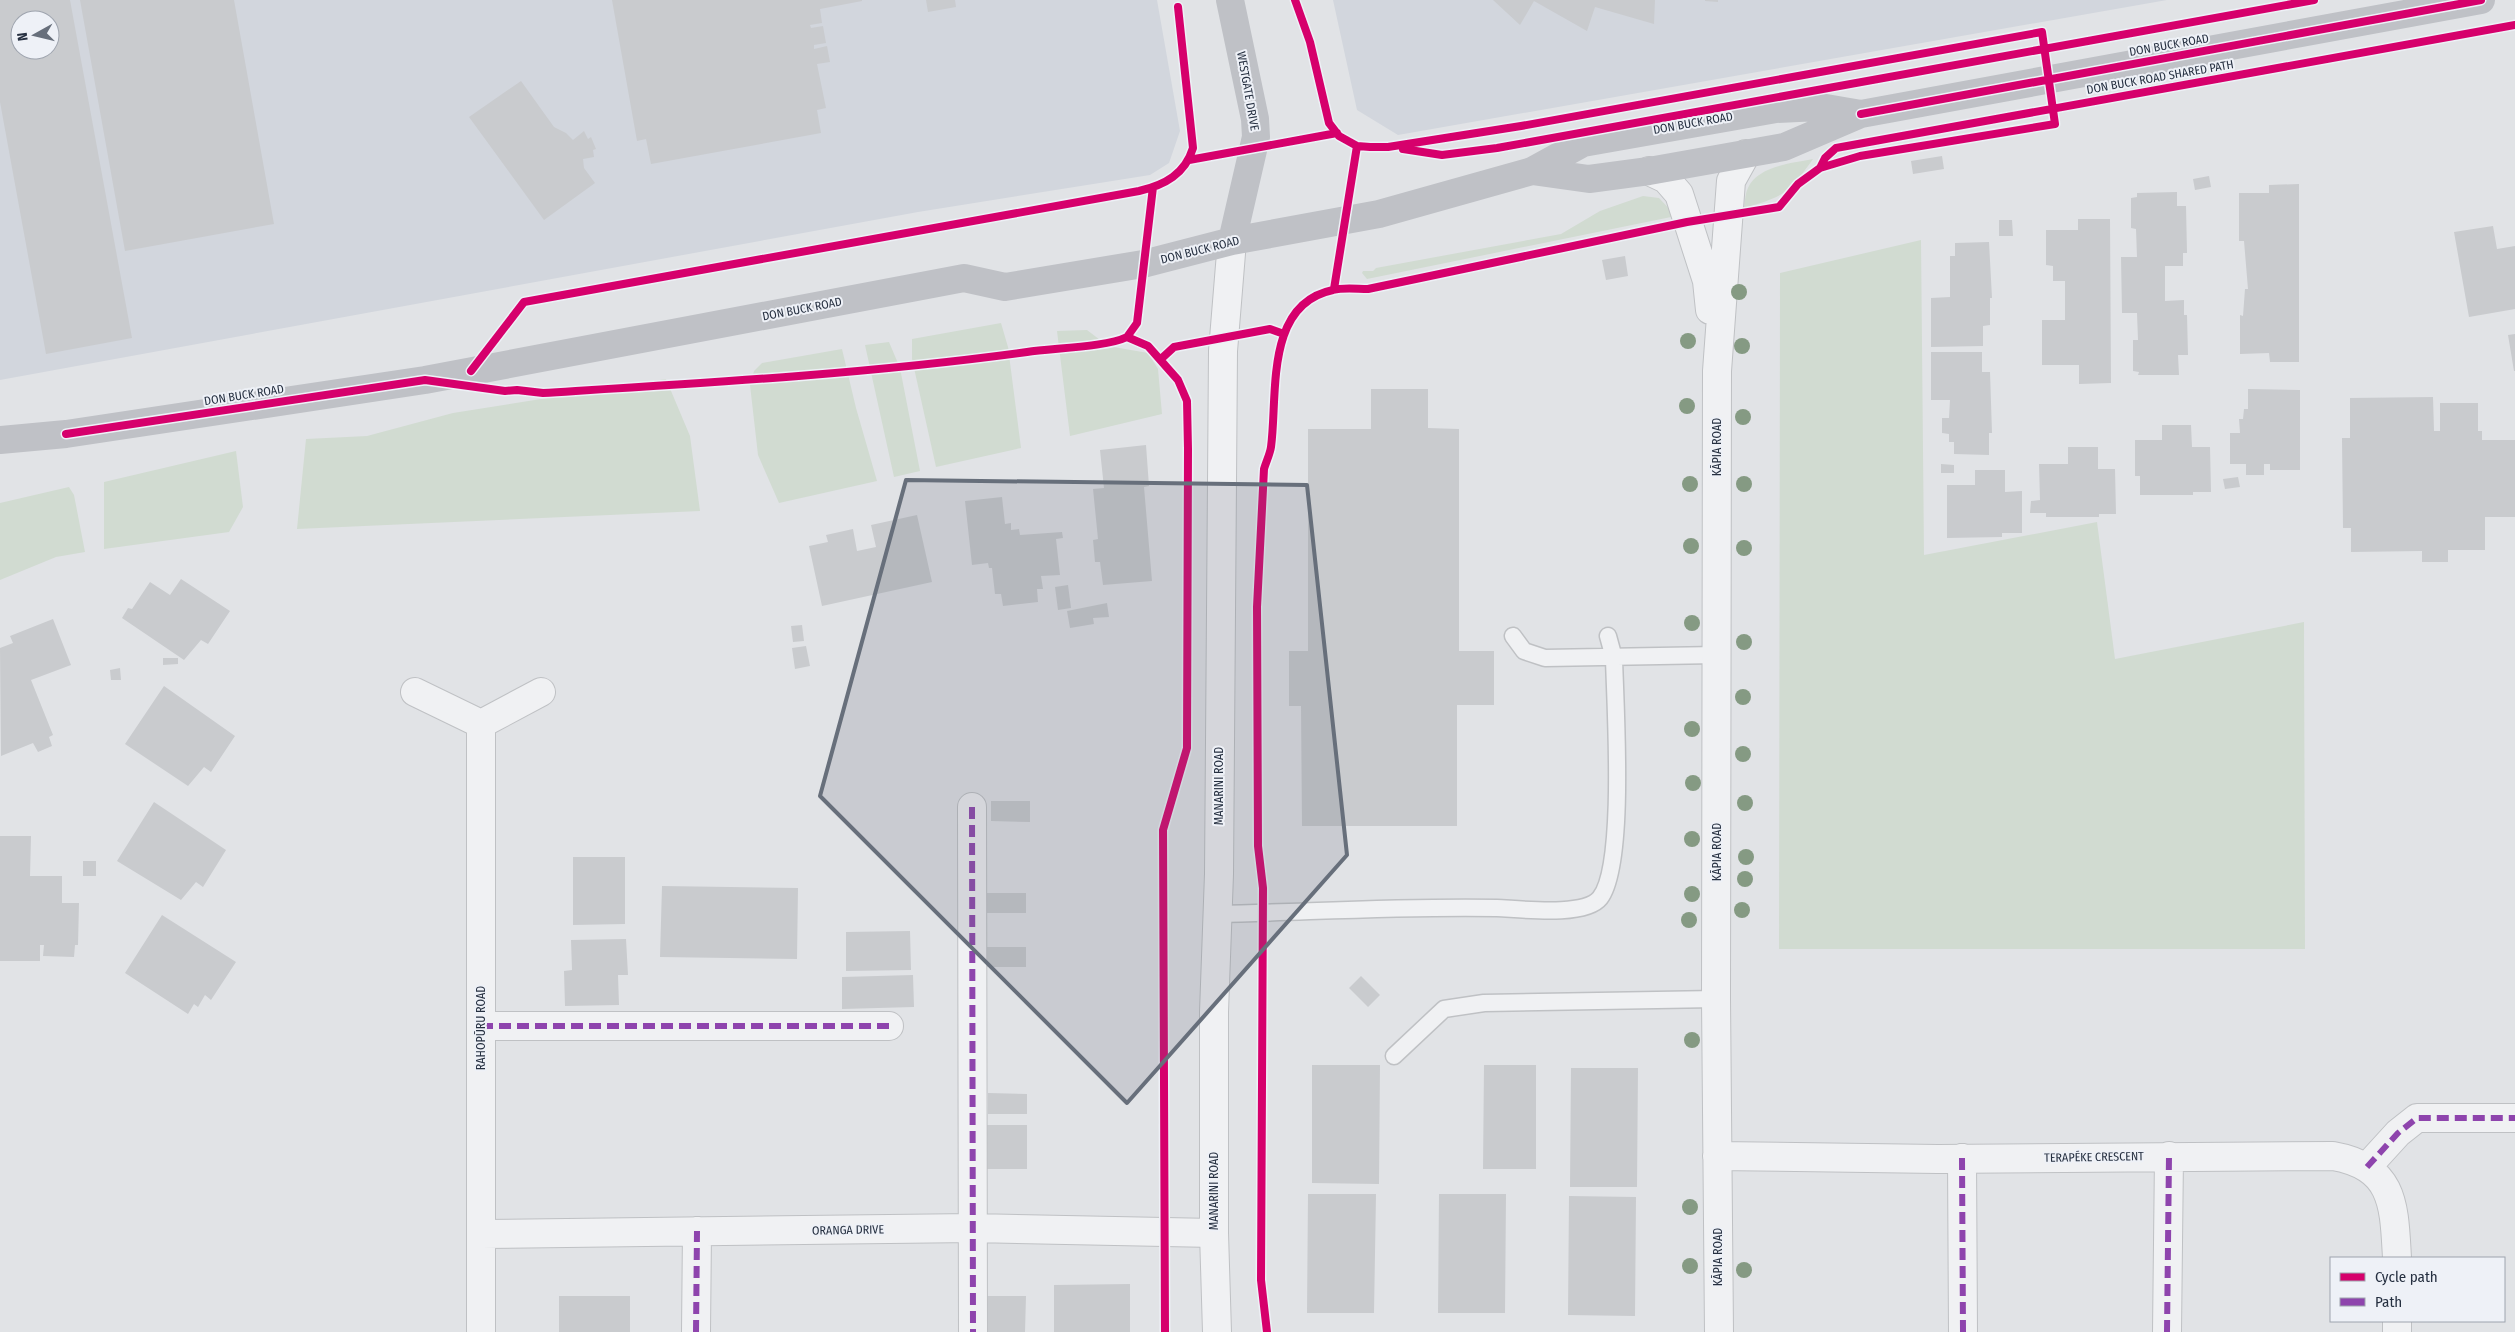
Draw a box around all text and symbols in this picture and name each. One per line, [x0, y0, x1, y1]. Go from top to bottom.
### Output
north arrow [10, 10, 60, 60]
text: N [14, 31, 32, 42]
street label: DON BUCK ROAD [2128, 31, 2210, 59]
street label: WESTGATE DRIVE [1234, 50, 1262, 132]
street label: DON BUCK ROAD SHARED PATH [2085, 57, 2235, 97]
street label: DON BUCK ROAD [1652, 109, 1734, 137]
street label: DON BUCK ROAD [1159, 233, 1241, 267]
street label: DON BUCK ROAD [761, 294, 843, 324]
street label: DON BUCK ROAD [203, 382, 285, 408]
street label: KĀPIA ROAD [1710, 418, 1724, 476]
street label: MANARINI ROAD [1212, 747, 1226, 825]
street label: KĀPIA ROAD [1710, 823, 1724, 881]
street label: RAHOPŪRU ROAD [474, 986, 488, 1070]
street label: TERAPĒKE CRESCENT [2044, 1149, 2144, 1165]
street label: MANARINI ROAD [1207, 1152, 1221, 1230]
street label: ORANGA DRIVE [812, 1222, 885, 1238]
street label: KĀPIA ROAD [1711, 1228, 1725, 1286]
legend [2330, 1257, 2505, 1322]
text: Cycle path [2375, 1268, 2438, 1286]
text: Path [2375, 1293, 2402, 1311]

